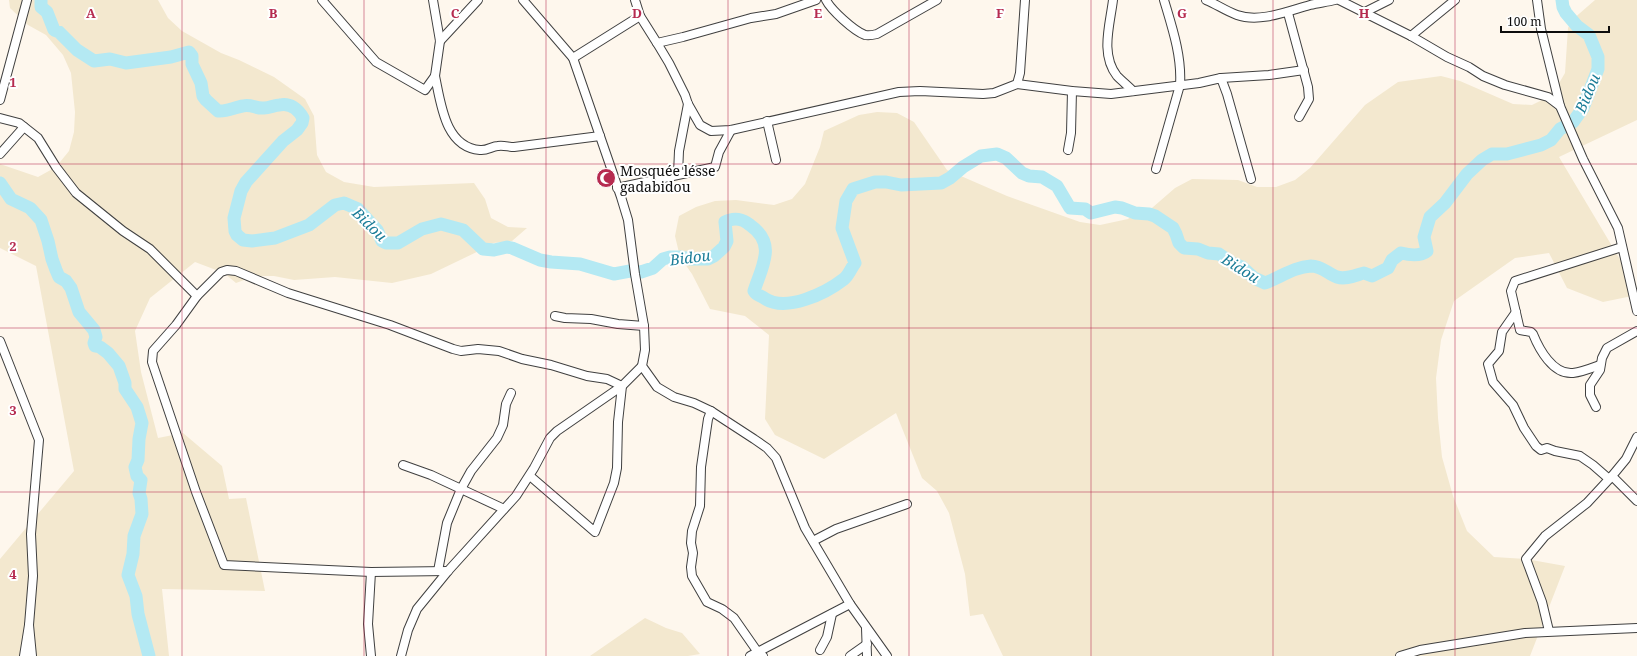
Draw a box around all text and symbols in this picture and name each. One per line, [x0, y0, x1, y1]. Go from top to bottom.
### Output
text: A [86, 4, 96, 22]
text: B [269, 4, 278, 22]
text: C [451, 4, 460, 22]
text: D [632, 4, 642, 22]
text: E [814, 4, 823, 22]
text: F [996, 4, 1004, 22]
text: G [1177, 4, 1187, 22]
text: H [1359, 4, 1370, 22]
scale bar [1501, 8, 1609, 34]
text: 100 m [1507, 13, 1542, 30]
water label: Bidou [1569, 70, 1604, 117]
text: 1 [9, 73, 17, 91]
place label: Mosquée lésse gadabidou [620, 161, 716, 196]
mosque icon: Mosquée lésse gadabidou [595, 167, 617, 189]
water label: Bidou [348, 202, 392, 245]
text: 2 [9, 237, 17, 255]
water label: Bidou [668, 245, 711, 270]
water label: Bidou [1218, 248, 1264, 287]
text: 3 [9, 401, 17, 419]
text: 4 [9, 565, 17, 583]

